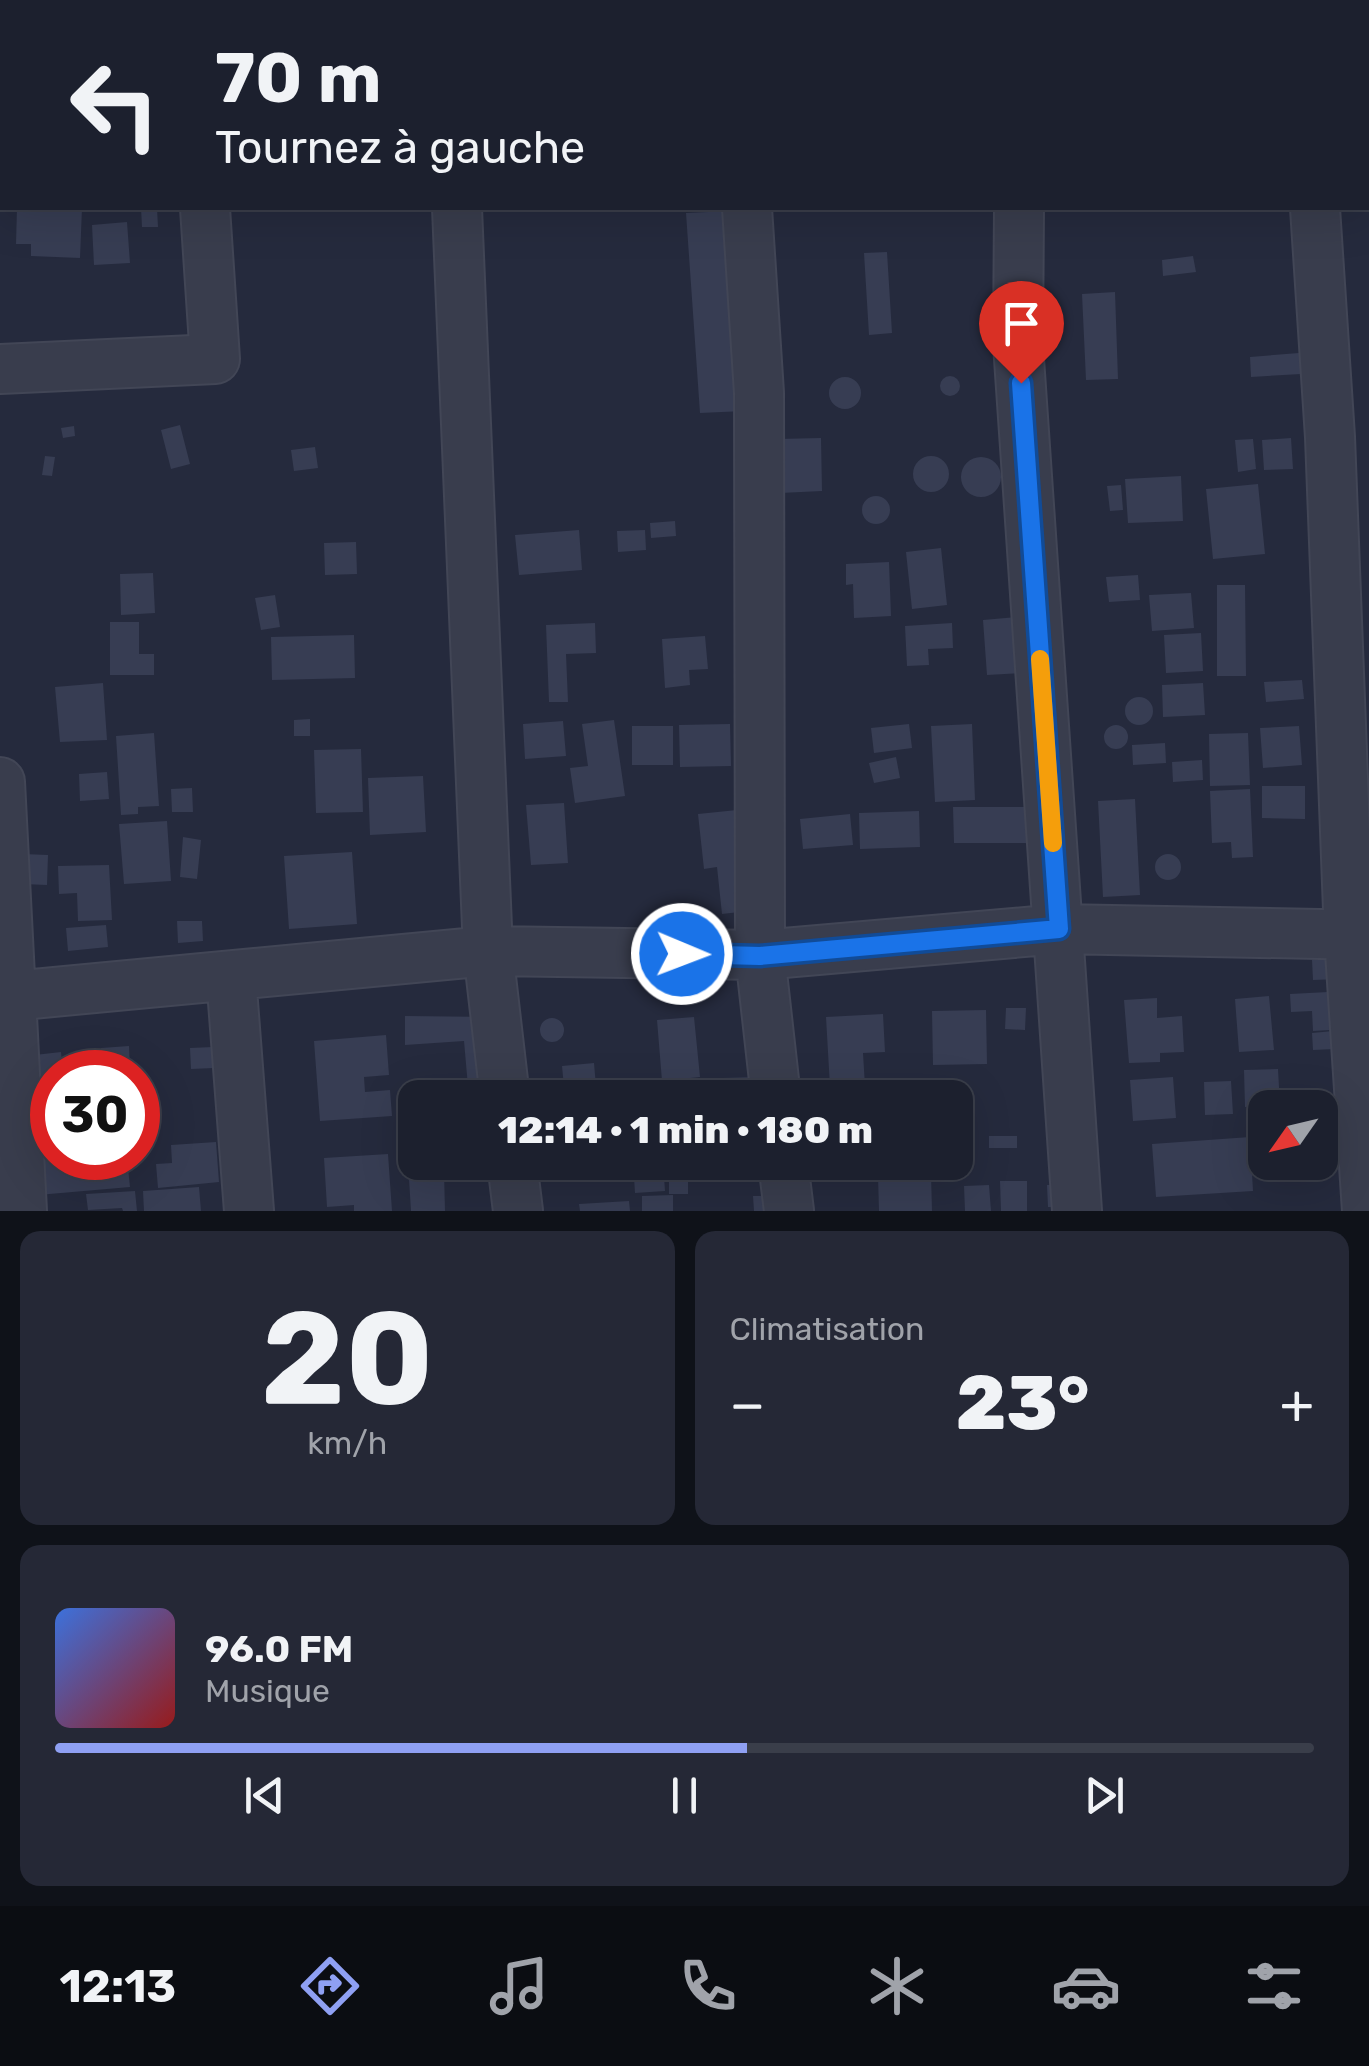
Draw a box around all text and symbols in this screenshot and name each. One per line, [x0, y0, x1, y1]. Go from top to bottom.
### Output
text: 70 m [215, 37, 382, 120]
icon: left [50, 40, 180, 170]
text: Tournez à gauche [215, 121, 585, 174]
pin [979, 281, 1064, 384]
icon: arrive [994, 296, 1049, 351]
position arrow [630, 902, 734, 1006]
speed limit sign: 30 [30, 1050, 160, 1180]
north arrow [1248, 1090, 1338, 1180]
map controls [1248, 1090, 1338, 1180]
text: 12:14 · 1 min · 180 m [498, 1107, 873, 1153]
text: 20 [261, 1281, 434, 1436]
text: Climatisation [730, 1310, 924, 1348]
text: 23° [956, 1359, 1089, 1448]
text: − [730, 1372, 765, 1437]
text: + [1280, 1372, 1314, 1437]
text: km/h [307, 1424, 387, 1462]
text: 96.0 FM [205, 1626, 353, 1672]
text: Musique [205, 1672, 330, 1710]
icon: previous [237, 1768, 292, 1823]
icon: pause [657, 1768, 712, 1823]
icon: next [1077, 1768, 1132, 1823]
icon: directions [295, 1951, 365, 2021]
icon: music [484, 1951, 554, 2021]
icon: phone [673, 1951, 743, 2021]
icon: climate [862, 1951, 932, 2021]
icon: car [1051, 1951, 1121, 2021]
icon: filters [1239, 1951, 1309, 2021]
text: 12:13 [59, 1960, 176, 2013]

